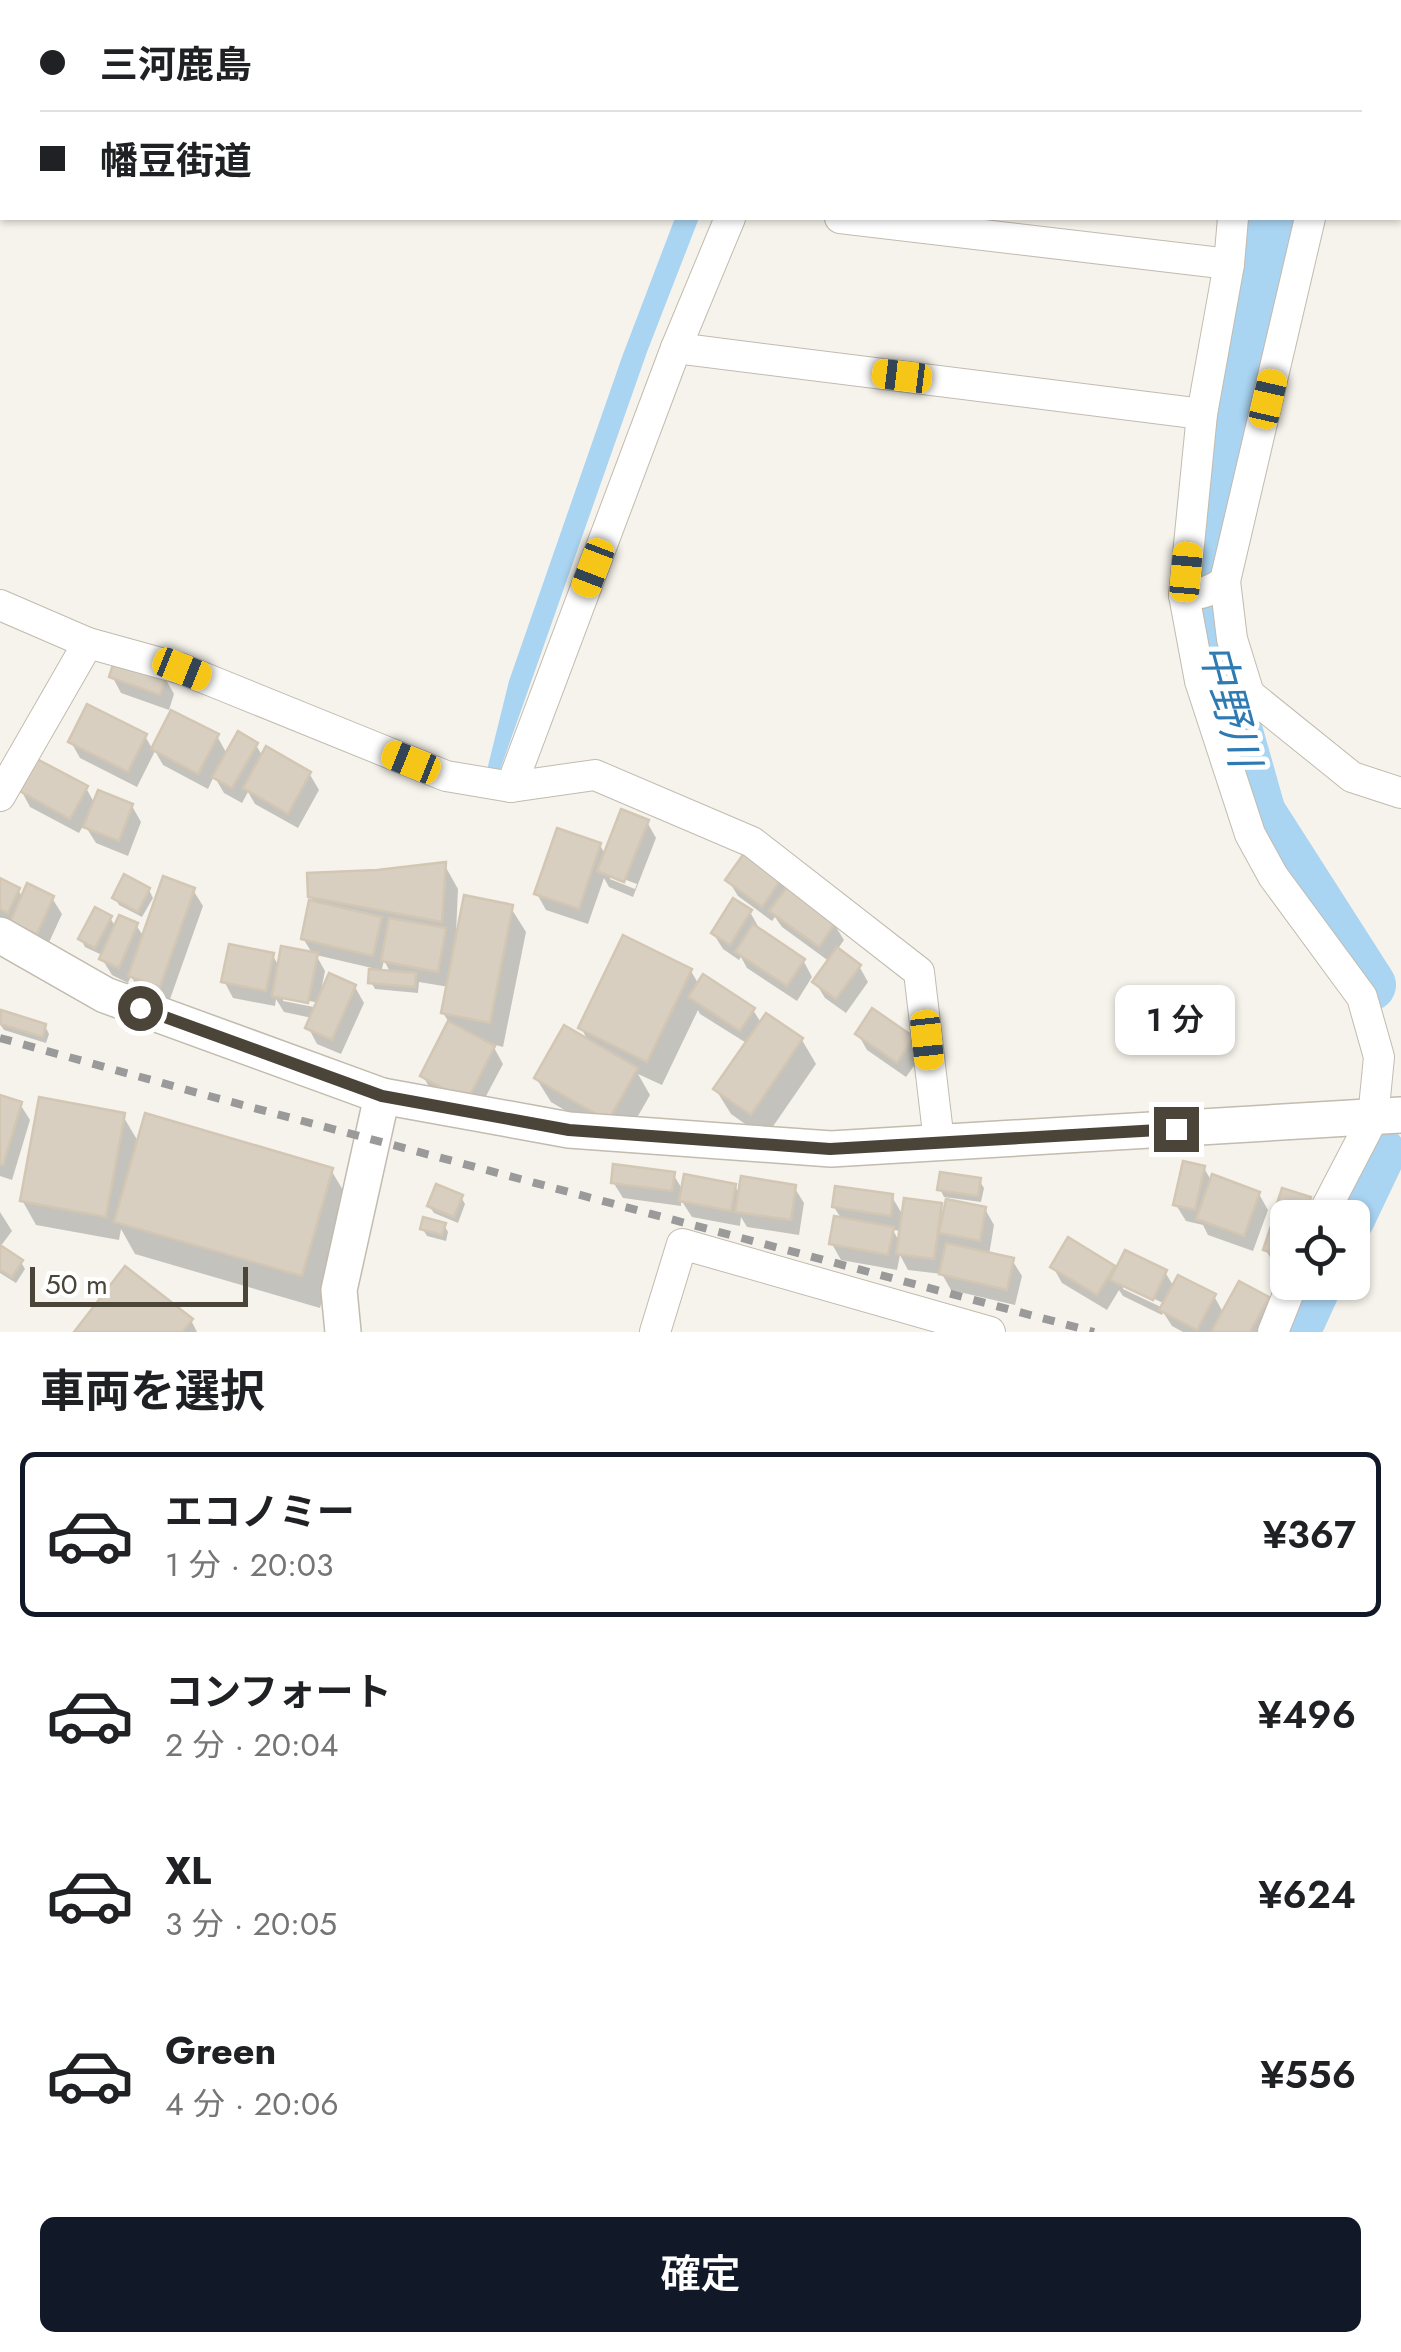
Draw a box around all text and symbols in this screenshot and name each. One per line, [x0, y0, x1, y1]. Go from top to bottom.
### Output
text: 三河鹿島 [100, 37, 252, 92]
text: 幡豆街道 [100, 133, 252, 188]
car [870, 357, 934, 395]
car [1247, 366, 1289, 432]
car [568, 535, 618, 601]
car [1168, 541, 1204, 603]
water label: 中野川 [1184, 636, 1277, 778]
car [149, 644, 215, 694]
car [378, 737, 444, 787]
callout: 1 分 [1116, 984, 1236, 1054]
route start [118, 986, 163, 1031]
text: 1 分 [1146, 997, 1204, 1043]
car [909, 1009, 945, 1071]
route end [1154, 1107, 1199, 1152]
map controls [1270, 1200, 1370, 1300]
button: locate [1270, 1200, 1370, 1300]
scale bar [30, 1262, 248, 1306]
text: 50 m [45, 1264, 108, 1305]
text: 車両を選択 [40, 1359, 265, 1424]
text: エコノミー [165, 1484, 355, 1539]
icon: car [45, 1490, 135, 1580]
text: ¥367 [1263, 1507, 1356, 1562]
text: 1 分 · 20:03 [165, 1542, 333, 1588]
text: コンフォート [165, 1664, 392, 1719]
icon: car [45, 1670, 135, 1760]
text: ¥496 [1258, 1687, 1356, 1742]
text: 2 分 · 20:04 [165, 1722, 338, 1768]
text: XL [165, 1843, 211, 1898]
icon: car [45, 1850, 135, 1940]
text: ¥624 [1258, 1867, 1356, 1922]
text: 3 分 · 20:05 [165, 1901, 337, 1947]
text: Green [165, 2023, 276, 2078]
icon: car [45, 2030, 135, 2120]
text: ¥556 [1260, 2047, 1356, 2102]
text: 4 分 · 20:06 [165, 2081, 339, 2127]
button: 確定 [40, 2217, 1361, 2332]

